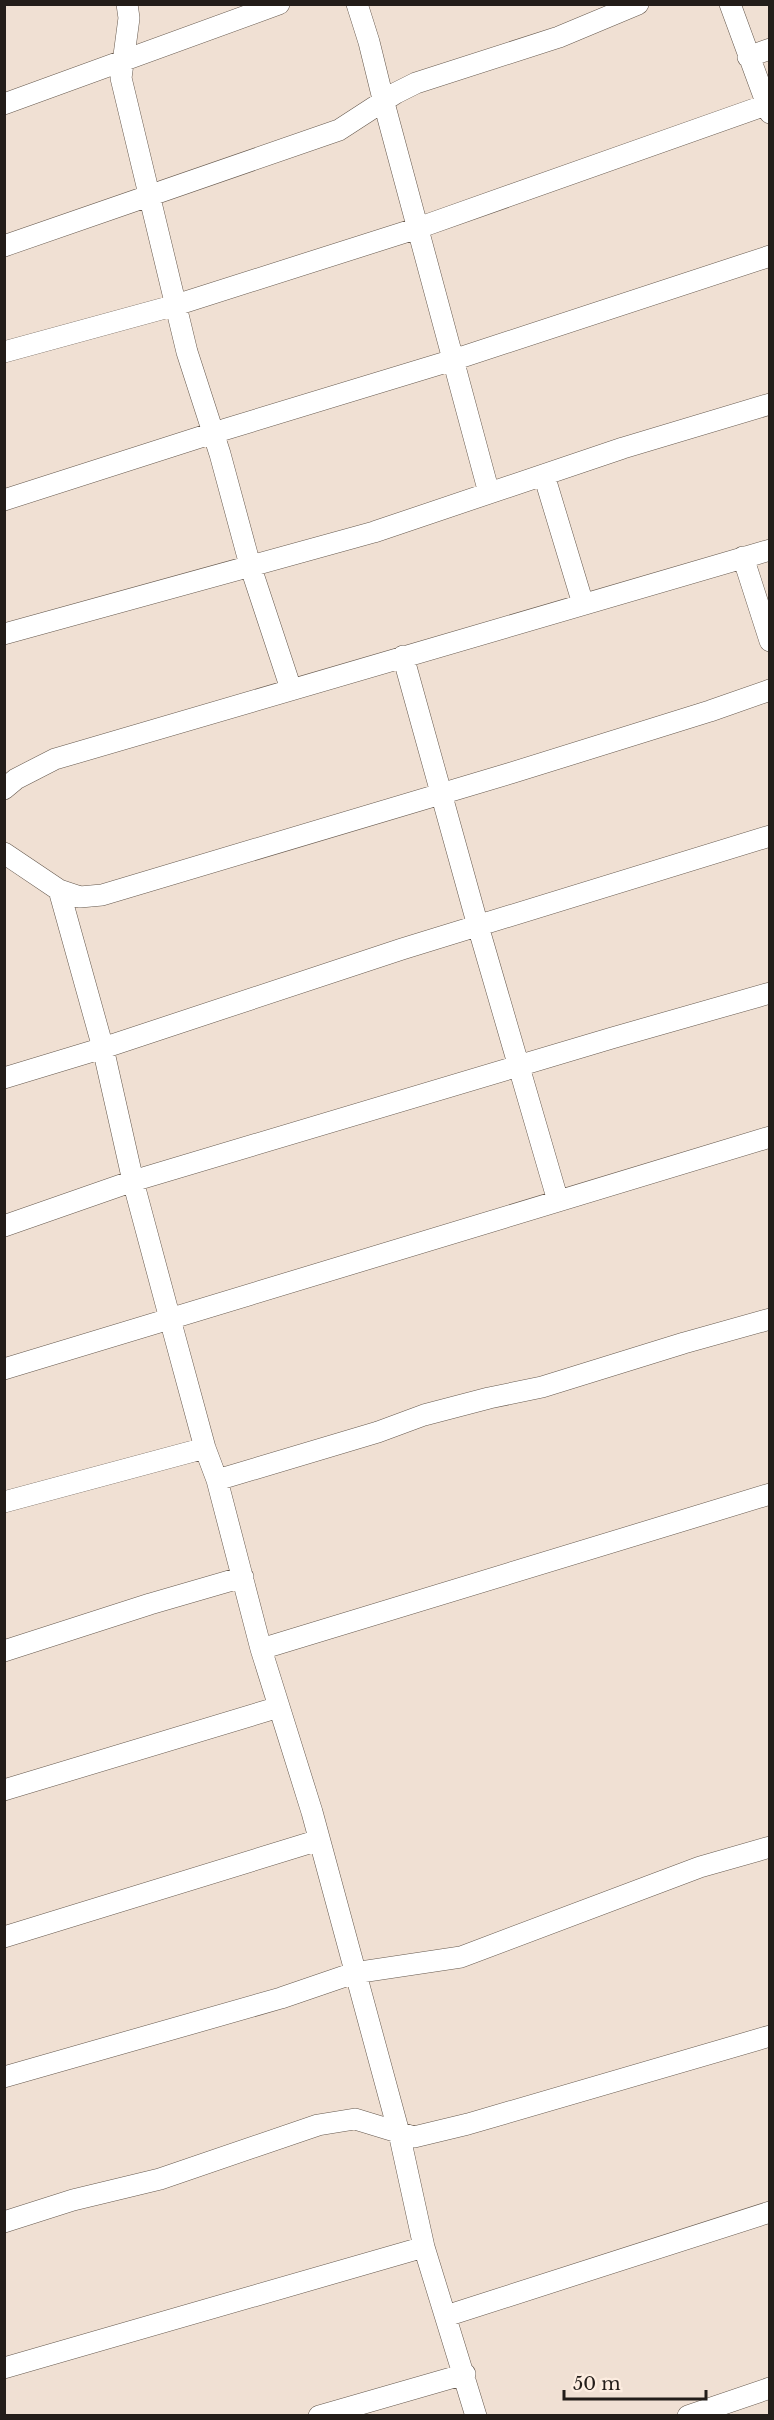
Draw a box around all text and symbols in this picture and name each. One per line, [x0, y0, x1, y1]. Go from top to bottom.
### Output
scale bar [564, 2363, 706, 2401]
text: 50 m [573, 2373, 621, 2395]

